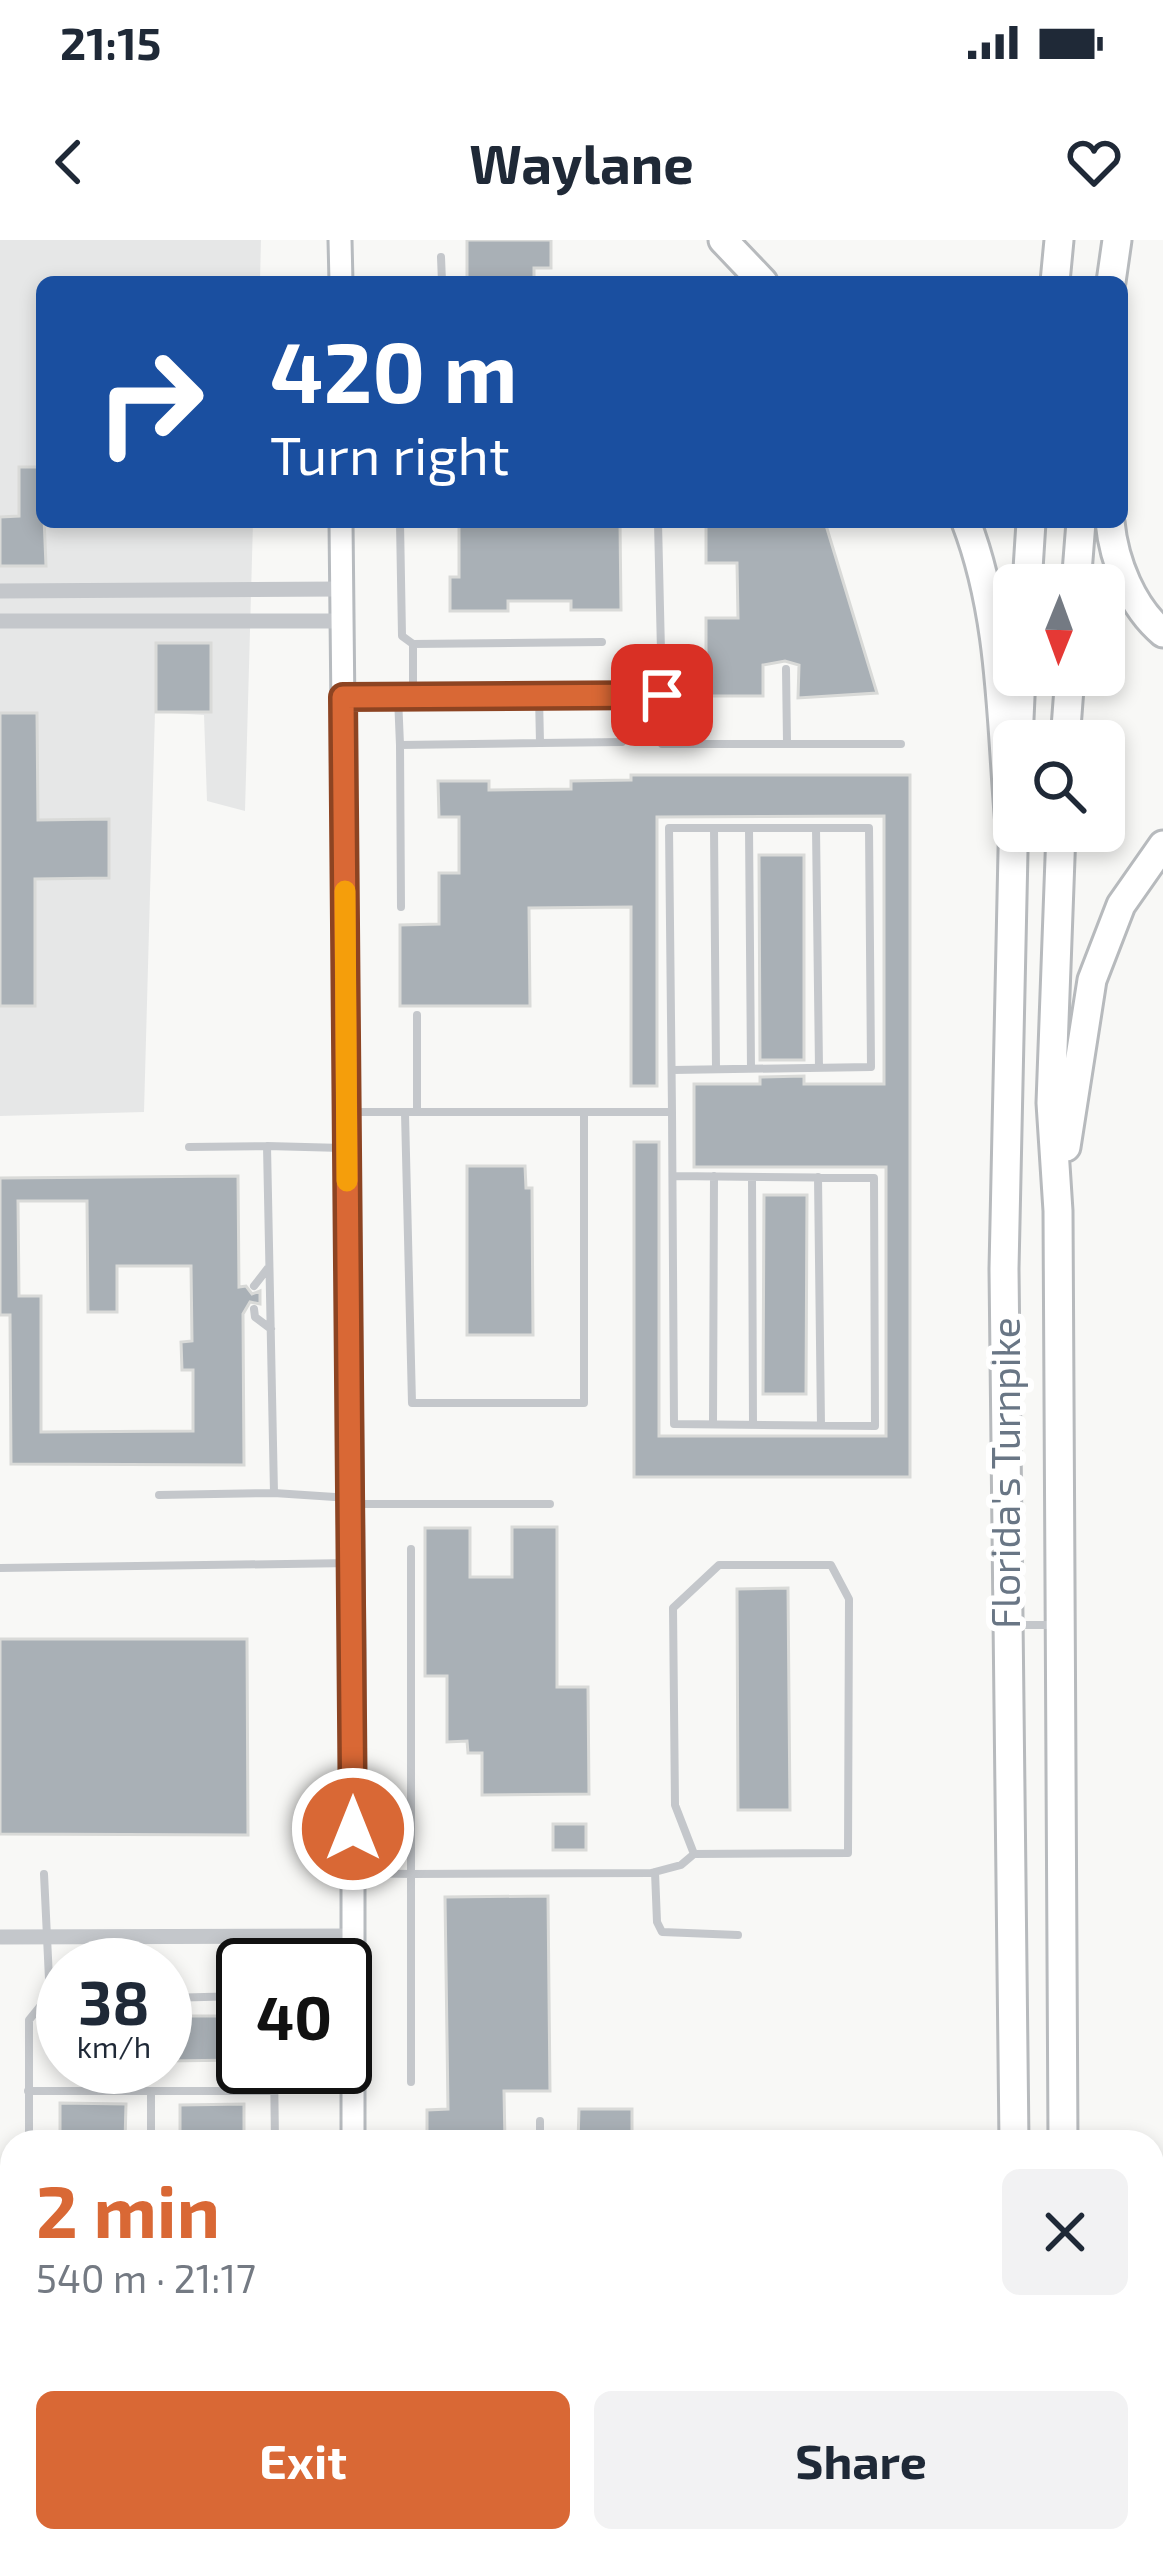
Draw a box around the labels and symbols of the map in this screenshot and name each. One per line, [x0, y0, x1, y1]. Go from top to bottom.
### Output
north arrow [993, 564, 1125, 696]
pin [611, 644, 713, 746]
street label: Florida's Turnpike [981, 1317, 1028, 1629]
position arrow [290, 1766, 416, 1892]
speed limit sign: 40 [216, 1938, 372, 2094]

